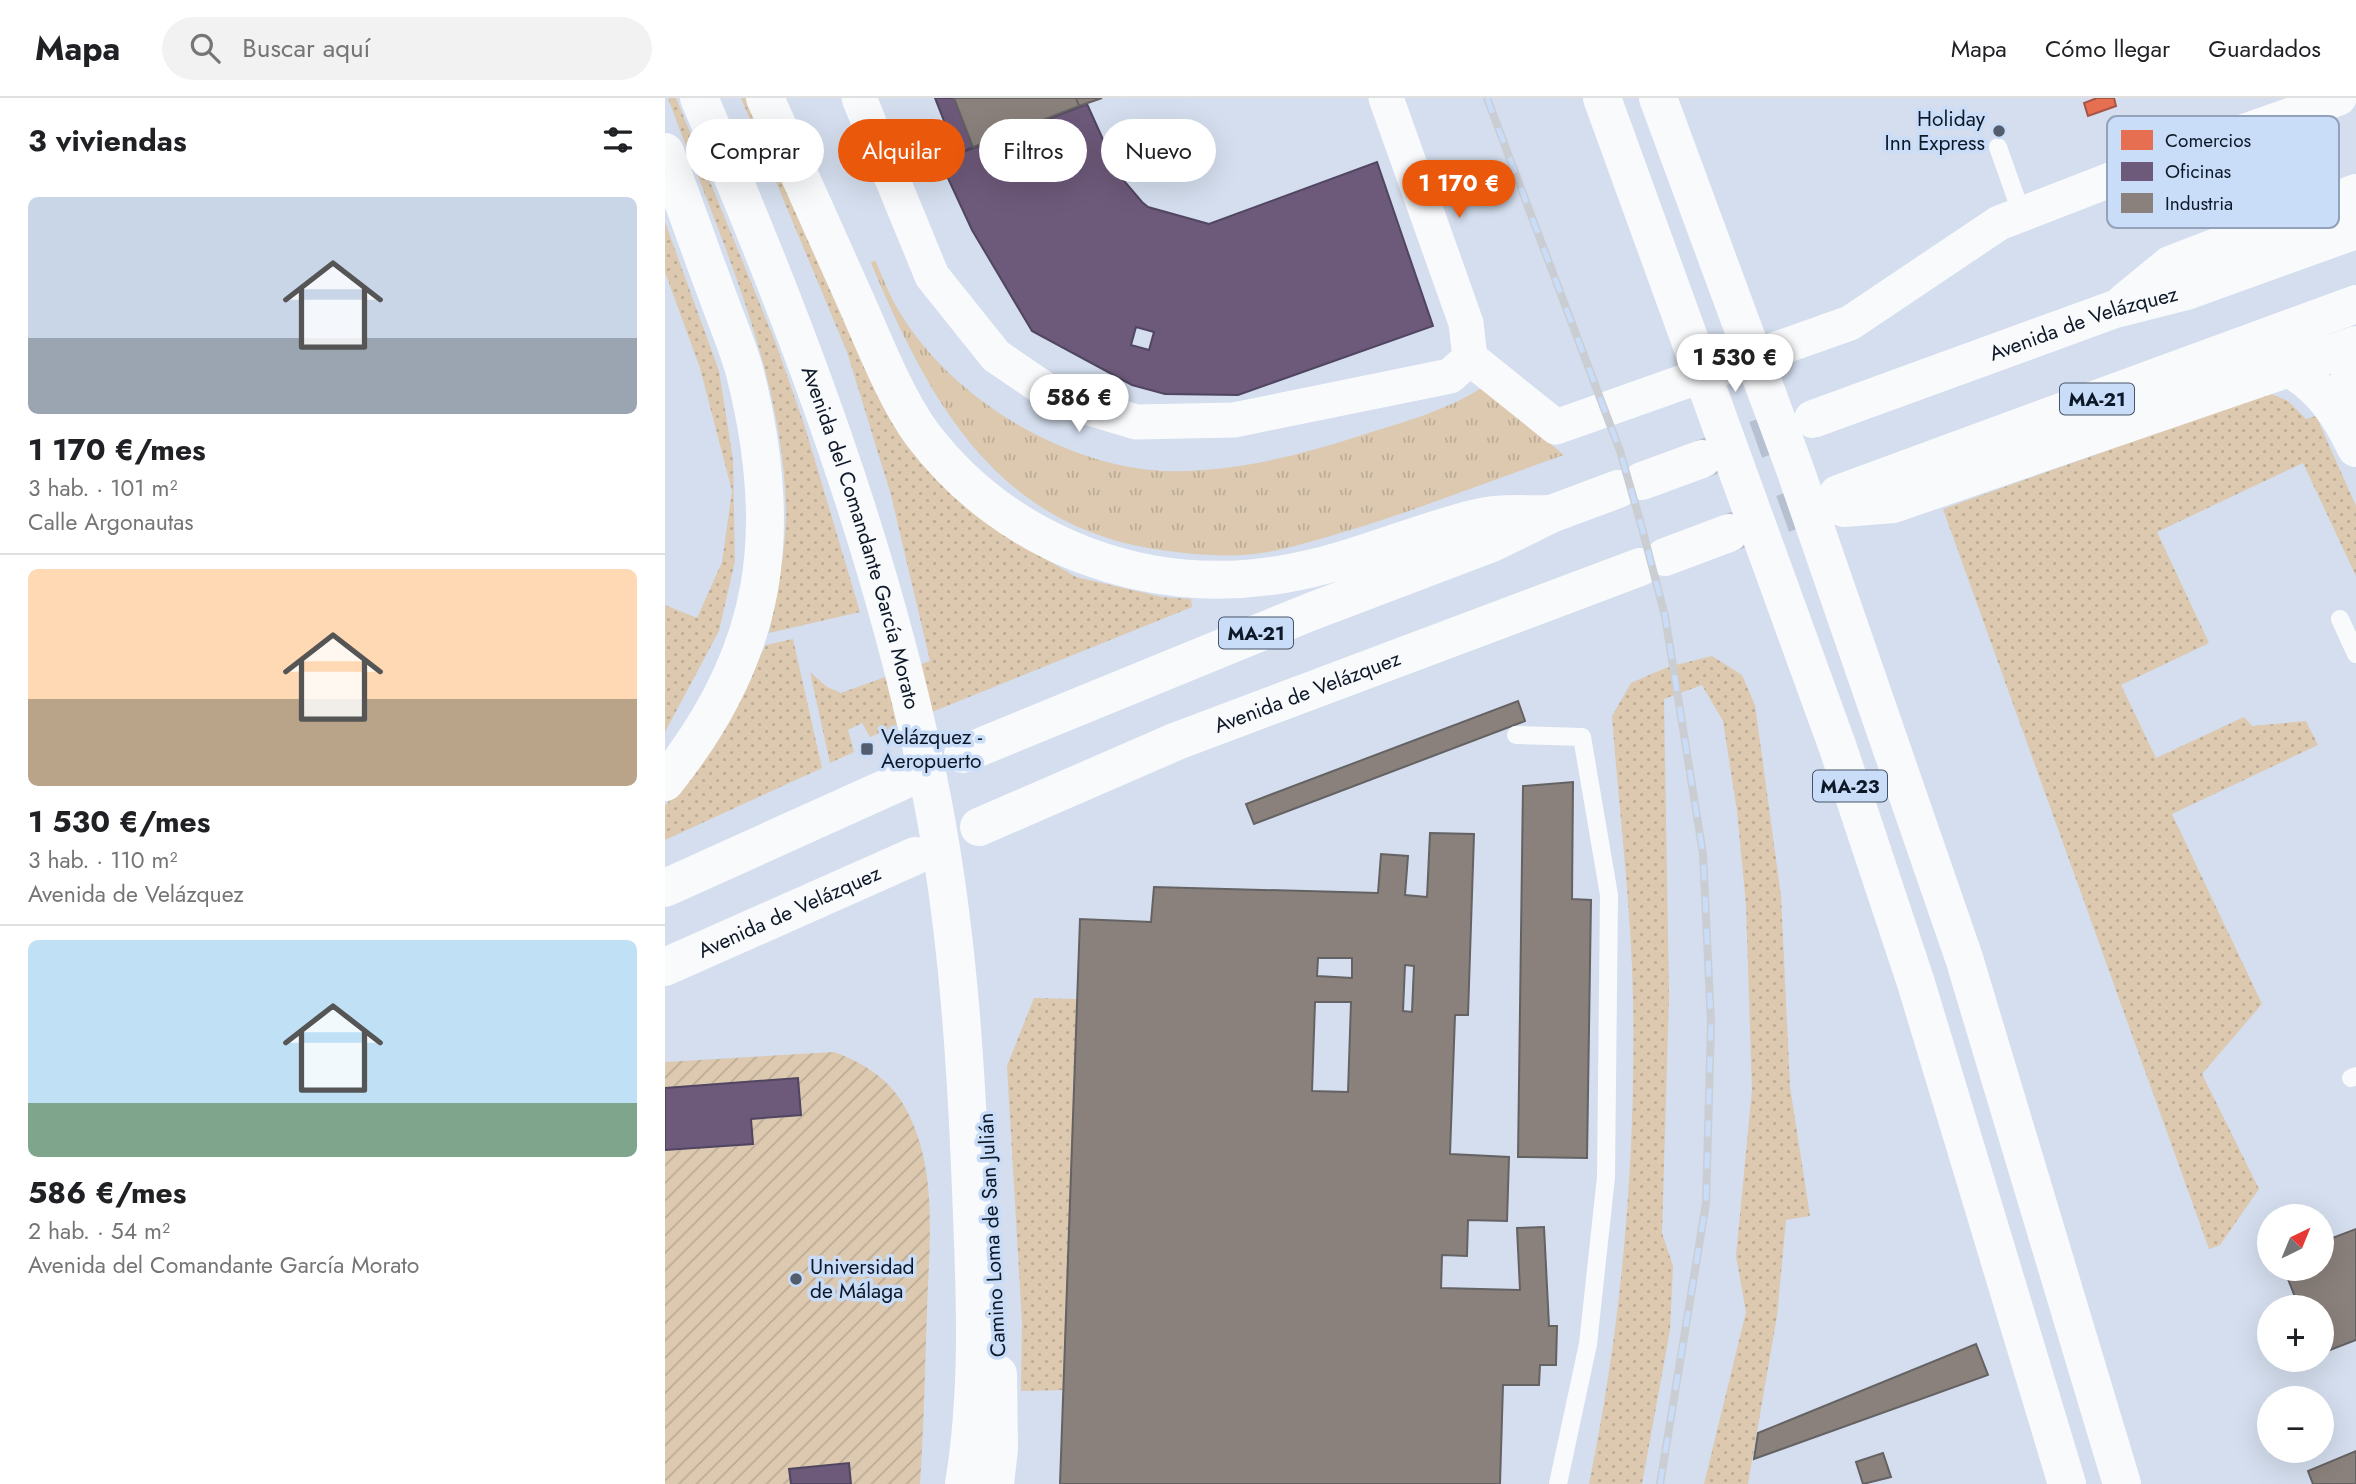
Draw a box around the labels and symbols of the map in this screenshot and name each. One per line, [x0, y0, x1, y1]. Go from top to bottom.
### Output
place label: Holiday Inn Express [1885, 104, 1986, 158]
legend [2107, 116, 2339, 228]
marker: Holiday Inn Express [1991, 123, 2007, 139]
text: Comercios [2165, 127, 2252, 154]
text: Oficinas [2165, 158, 2232, 185]
pin: 1 170 € [1394, 160, 1524, 220]
text: Industria [2165, 190, 2233, 217]
street label: Avenida de Velázquez [1985, 279, 2181, 369]
pin: 1 530 € [1670, 334, 1800, 394]
street label: Avenida del Comandante García Morato [794, 362, 927, 712]
pin: 586 € [1030, 374, 1128, 434]
road number: MA-21 [2060, 384, 2134, 414]
road number: MA-21 [1219, 618, 1293, 648]
street label: Avenida de Velázquez [1210, 643, 1405, 741]
place label: Velázquez - Aeropuerto [881, 722, 983, 776]
marker: Velázquez - Aeropuerto [859, 741, 875, 757]
road number: MA-23 [1813, 771, 1887, 802]
street label: Avenida de Velázquez [693, 858, 886, 966]
street label: Camino Loma de San Julián [971, 1112, 1013, 1358]
north arrow [2257, 1204, 2335, 1281]
place label: Universidad de Málaga [810, 1252, 915, 1306]
marker: Universidad de Málaga [788, 1271, 804, 1287]

